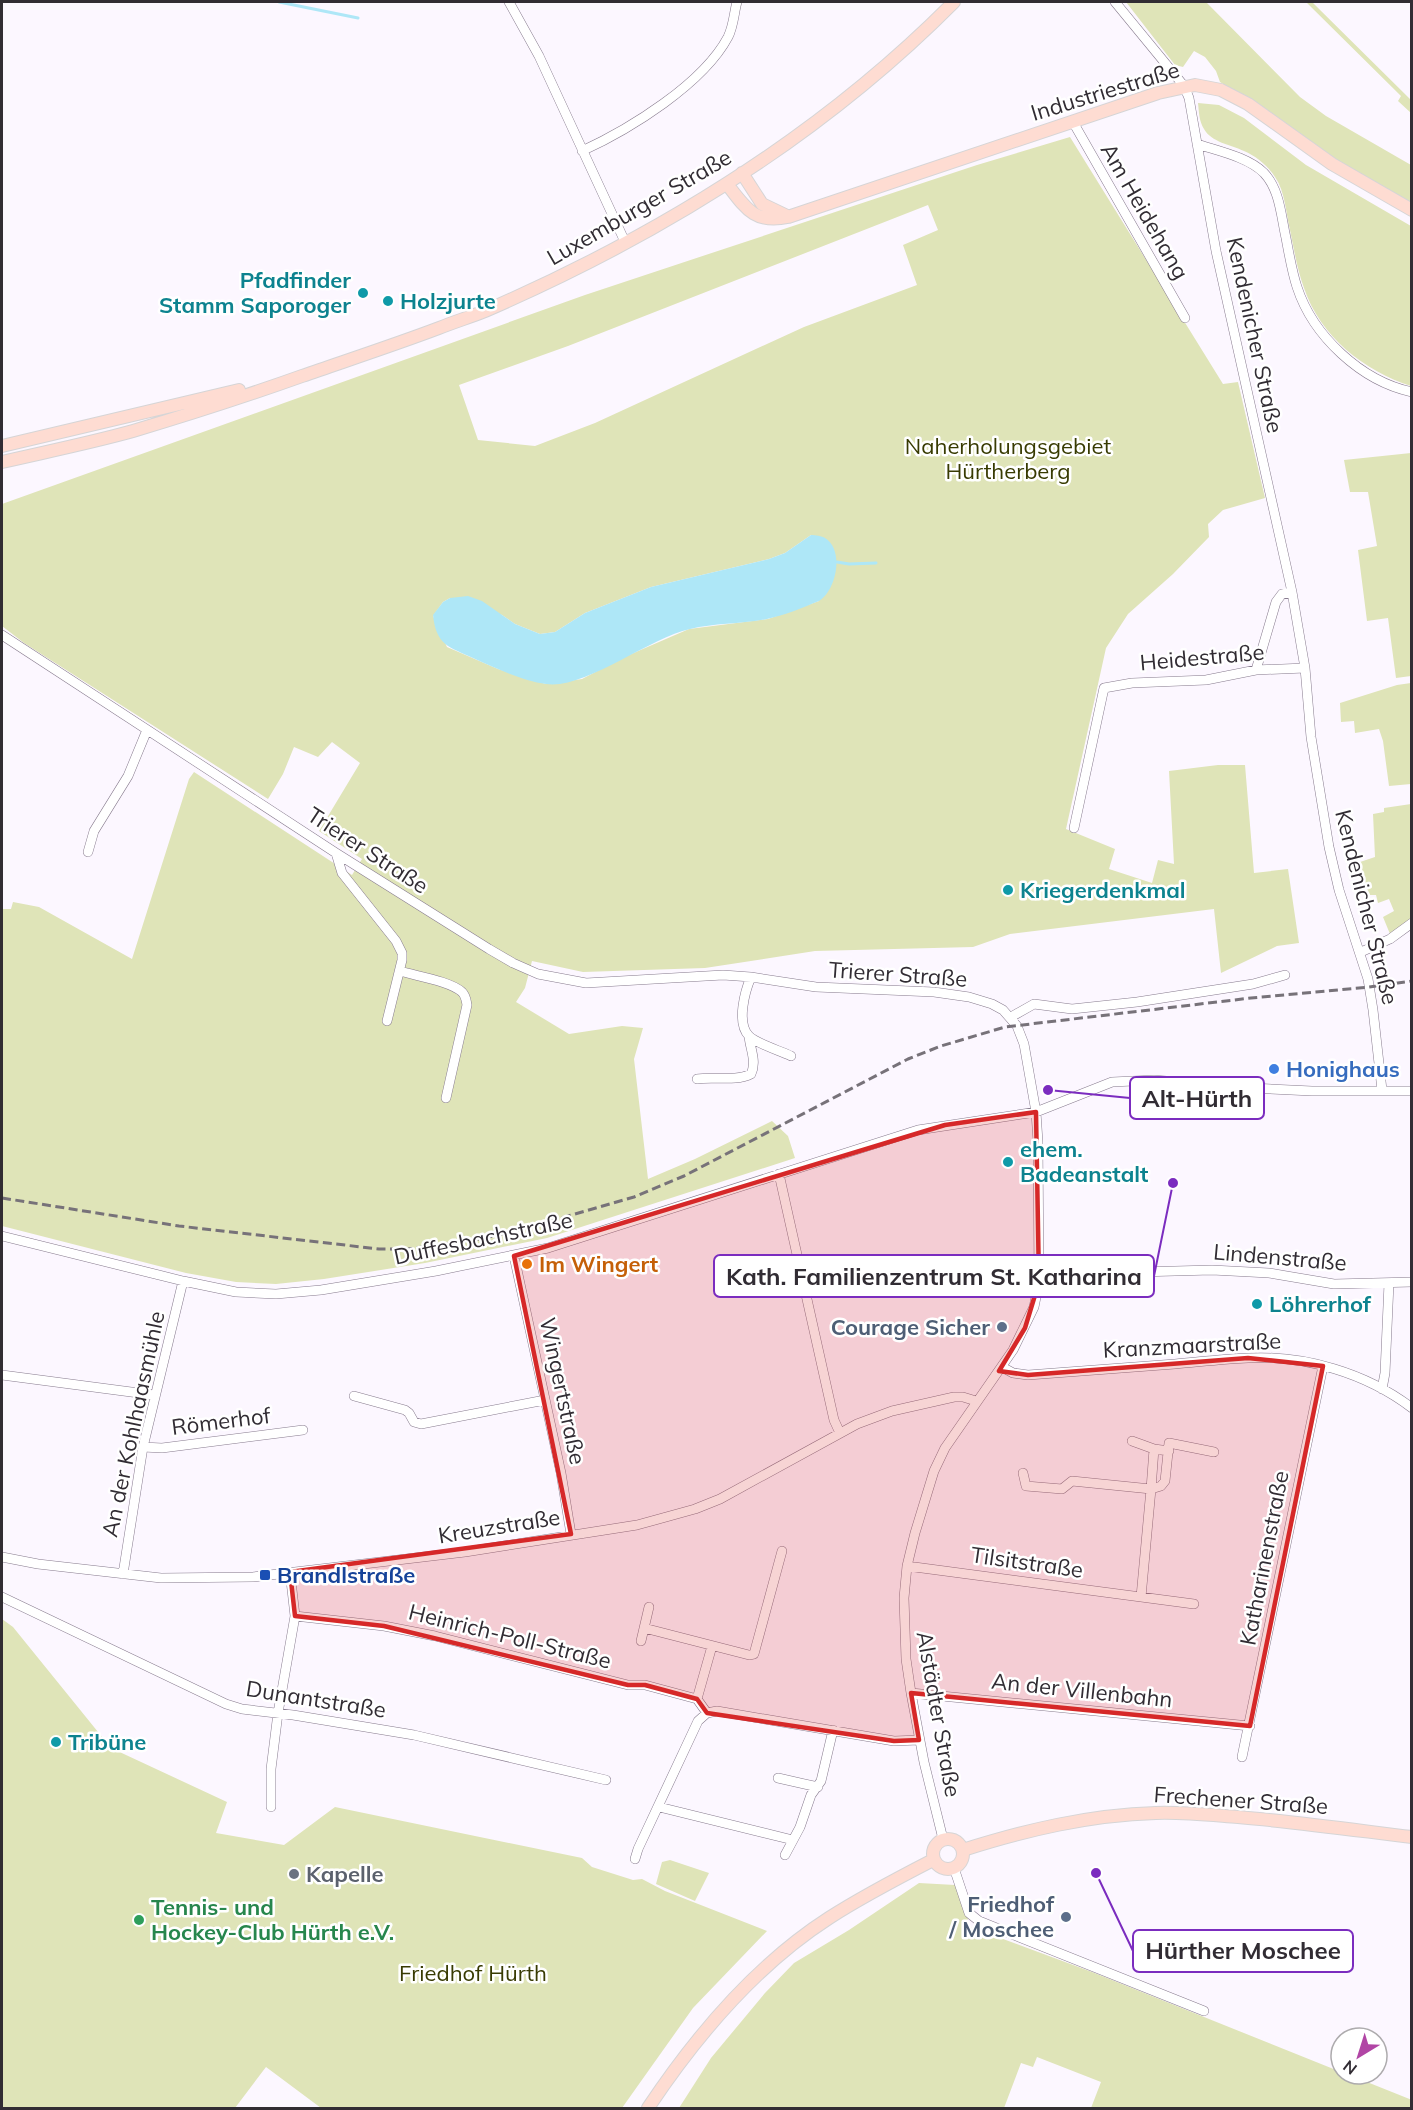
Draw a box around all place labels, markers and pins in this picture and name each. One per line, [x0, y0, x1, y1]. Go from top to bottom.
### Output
place label: Pfadfinder Stamm Saporoger [159, 266, 351, 319]
marker: Pfadfinder Stamm Saporoger [356, 286, 370, 300]
place label: Holzjurte [400, 287, 496, 315]
marker: Holzjurte [381, 294, 395, 308]
place label: Kriegerdenkmal [1020, 876, 1186, 904]
marker: Kriegerdenkmal [1001, 883, 1015, 897]
place label: Honighaus [1286, 1055, 1400, 1083]
marker: Honighaus [1267, 1062, 1281, 1076]
callout: Alt-Hürth [1130, 1077, 1264, 1119]
place label: ehem. Badeanstalt [1020, 1135, 1148, 1188]
marker: ehem. Badeanstalt [1001, 1155, 1015, 1169]
place label: Im Wingert [539, 1250, 658, 1278]
callout: Kath. Familienzentrum St. Katharina [714, 1255, 1154, 1297]
marker: Im Wingert [520, 1257, 534, 1271]
place label: Löhrerhof [1269, 1290, 1372, 1318]
marker: Löhrerhof [1250, 1297, 1264, 1311]
place label: Courage Sicher [831, 1313, 990, 1341]
marker: Courage Sicher [995, 1320, 1009, 1334]
place label: Brandlstraße [277, 1561, 415, 1589]
marker: Brandlstraße [258, 1568, 272, 1582]
place label: Tribüne [68, 1728, 146, 1756]
marker: Tribüne [49, 1735, 63, 1749]
place label: Kapelle [306, 1860, 384, 1888]
marker: Kapelle [287, 1867, 301, 1881]
place label: Friedhof / Moschee [948, 1890, 1055, 1943]
place label: Tennis- und Hockey-Club Hürth e.V. [151, 1893, 394, 1946]
marker: Friedhof / Moschee [1059, 1910, 1073, 1924]
marker: Tennis- und Hockey-Club Hürth e.V. [132, 1913, 146, 1927]
callout: Hürther Moschee [1133, 1930, 1353, 1972]

